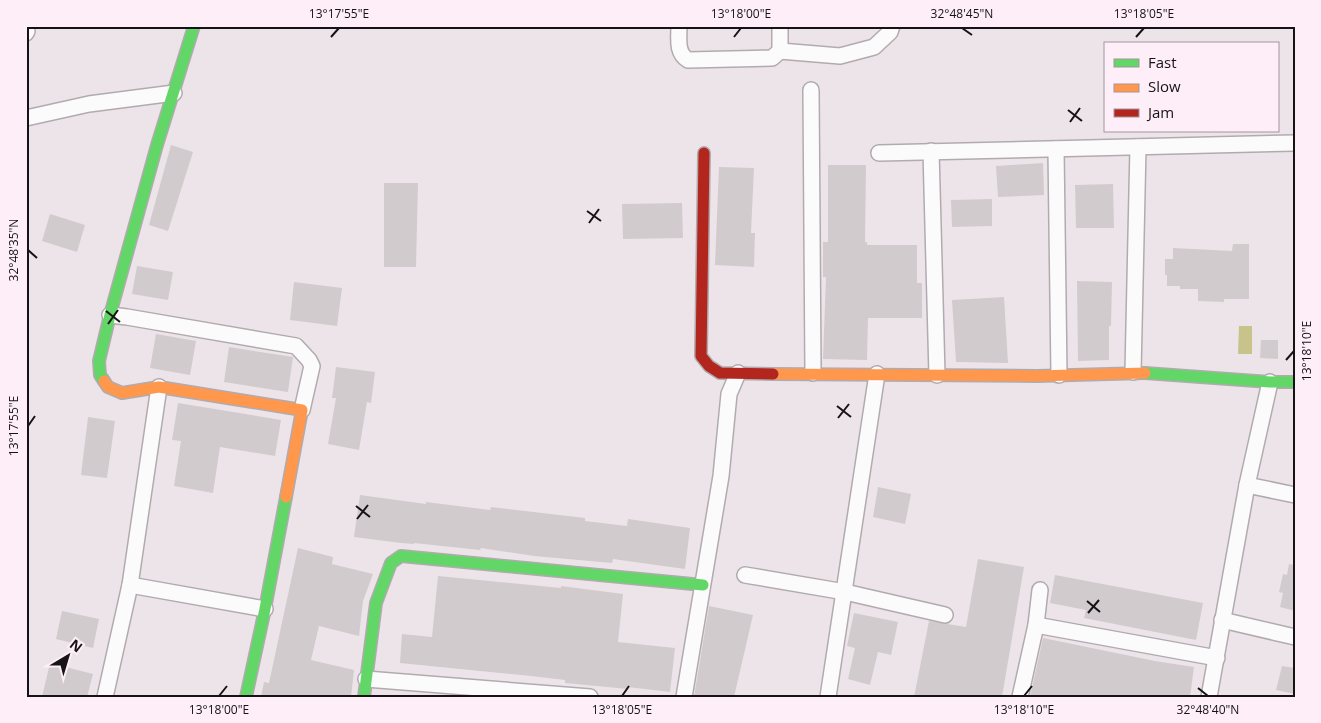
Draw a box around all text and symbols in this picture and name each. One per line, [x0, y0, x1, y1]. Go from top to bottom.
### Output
text: 13°17'55"E [309, 5, 369, 22]
text: 13°18'00"E [711, 5, 771, 22]
text: 32°48'45"N [931, 5, 993, 22]
text: 13°18'05"E [1114, 5, 1174, 22]
legend [1104, 42, 1278, 132]
text: Fast [1148, 52, 1177, 72]
text: Slow [1148, 76, 1181, 96]
text: Jam [1146, 102, 1174, 122]
text: 32°48'35"N [5, 219, 22, 281]
text: 13°18'10"E [1298, 321, 1315, 381]
text: 13°17'55"E [5, 396, 22, 456]
north arrow [42, 630, 92, 680]
text: N [66, 634, 87, 656]
text: 13°18'00"E [189, 701, 249, 718]
text: 13°18'05"E [592, 701, 652, 718]
text: 13°18'10"E [994, 701, 1054, 718]
text: 32°48'40"N [1177, 701, 1239, 718]

